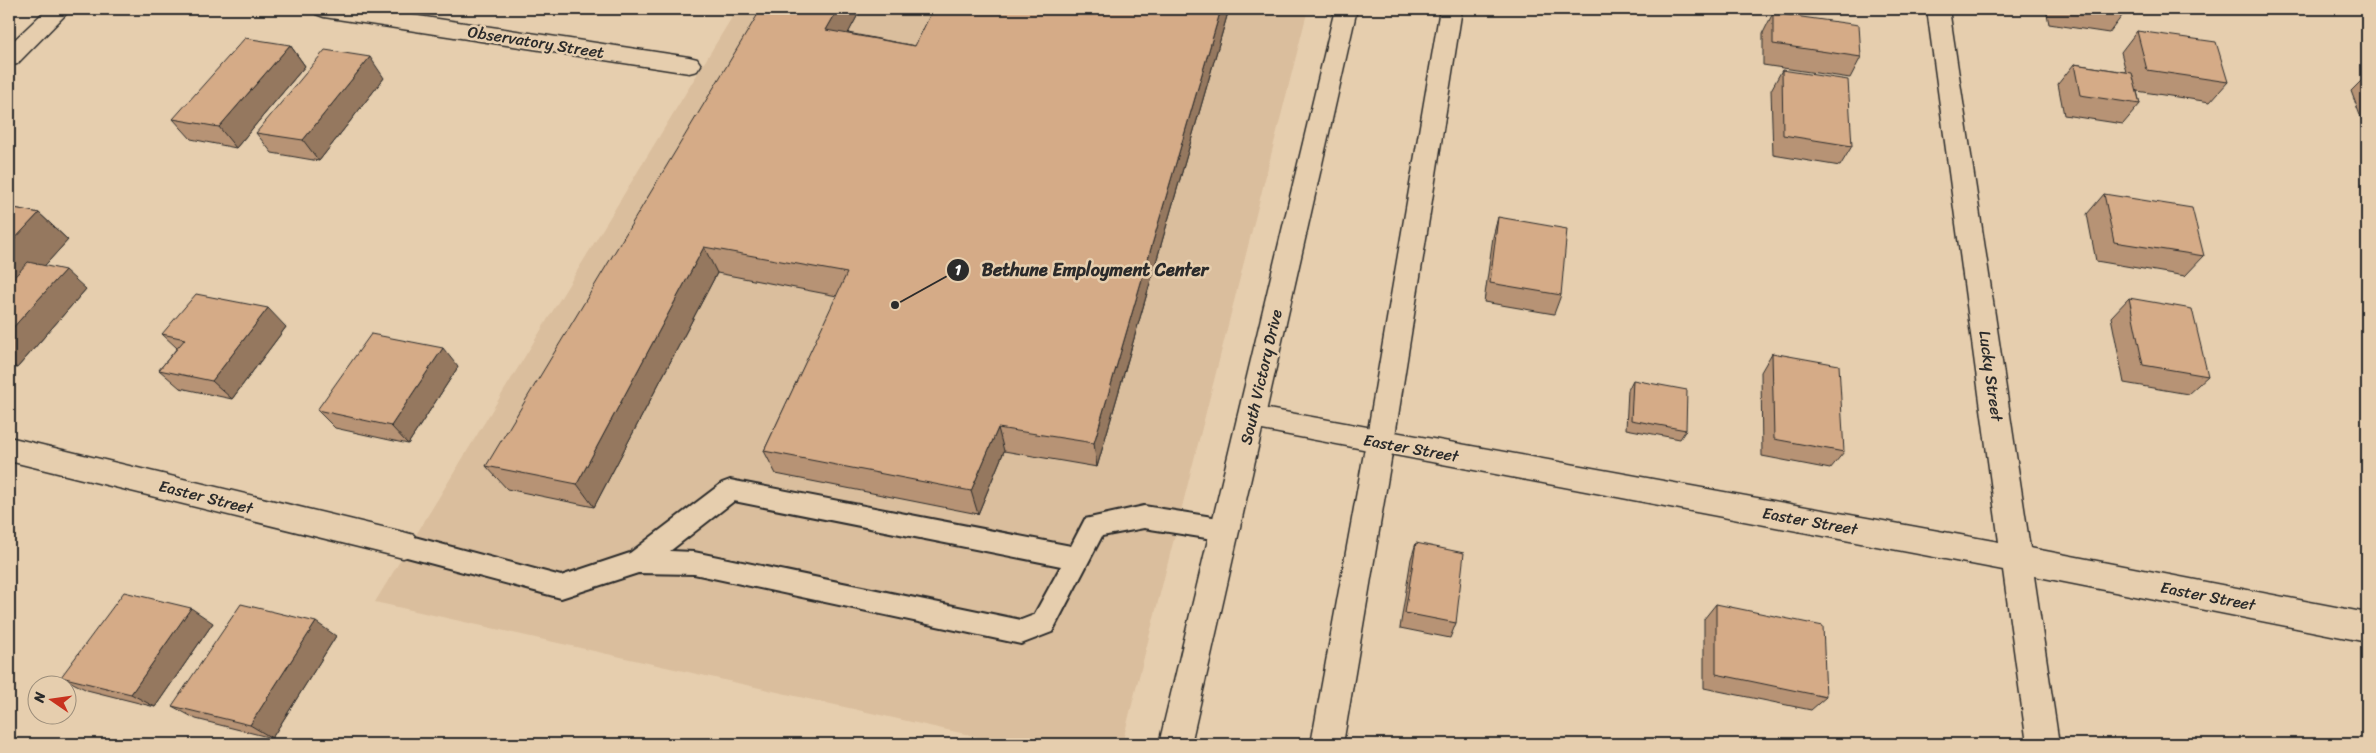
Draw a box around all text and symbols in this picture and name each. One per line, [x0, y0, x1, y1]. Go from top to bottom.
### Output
street label: Observatory Street [466, 17, 606, 67]
callout: Bethune Employment Center [946, 254, 1218, 287]
text: Bethune Employment Center [982, 254, 1210, 286]
text: 1 [955, 257, 962, 283]
street label: South Victory Drive [1231, 306, 1291, 447]
street label: Lucky Street [1970, 329, 2012, 424]
street label: Easter Street [1361, 425, 1461, 471]
street label: Easter Street [156, 471, 257, 523]
street label: Easter Street [1760, 498, 1860, 544]
street label: Easter Street [2158, 573, 2259, 620]
north arrow [28, 676, 78, 726]
text: N [26, 689, 53, 706]

